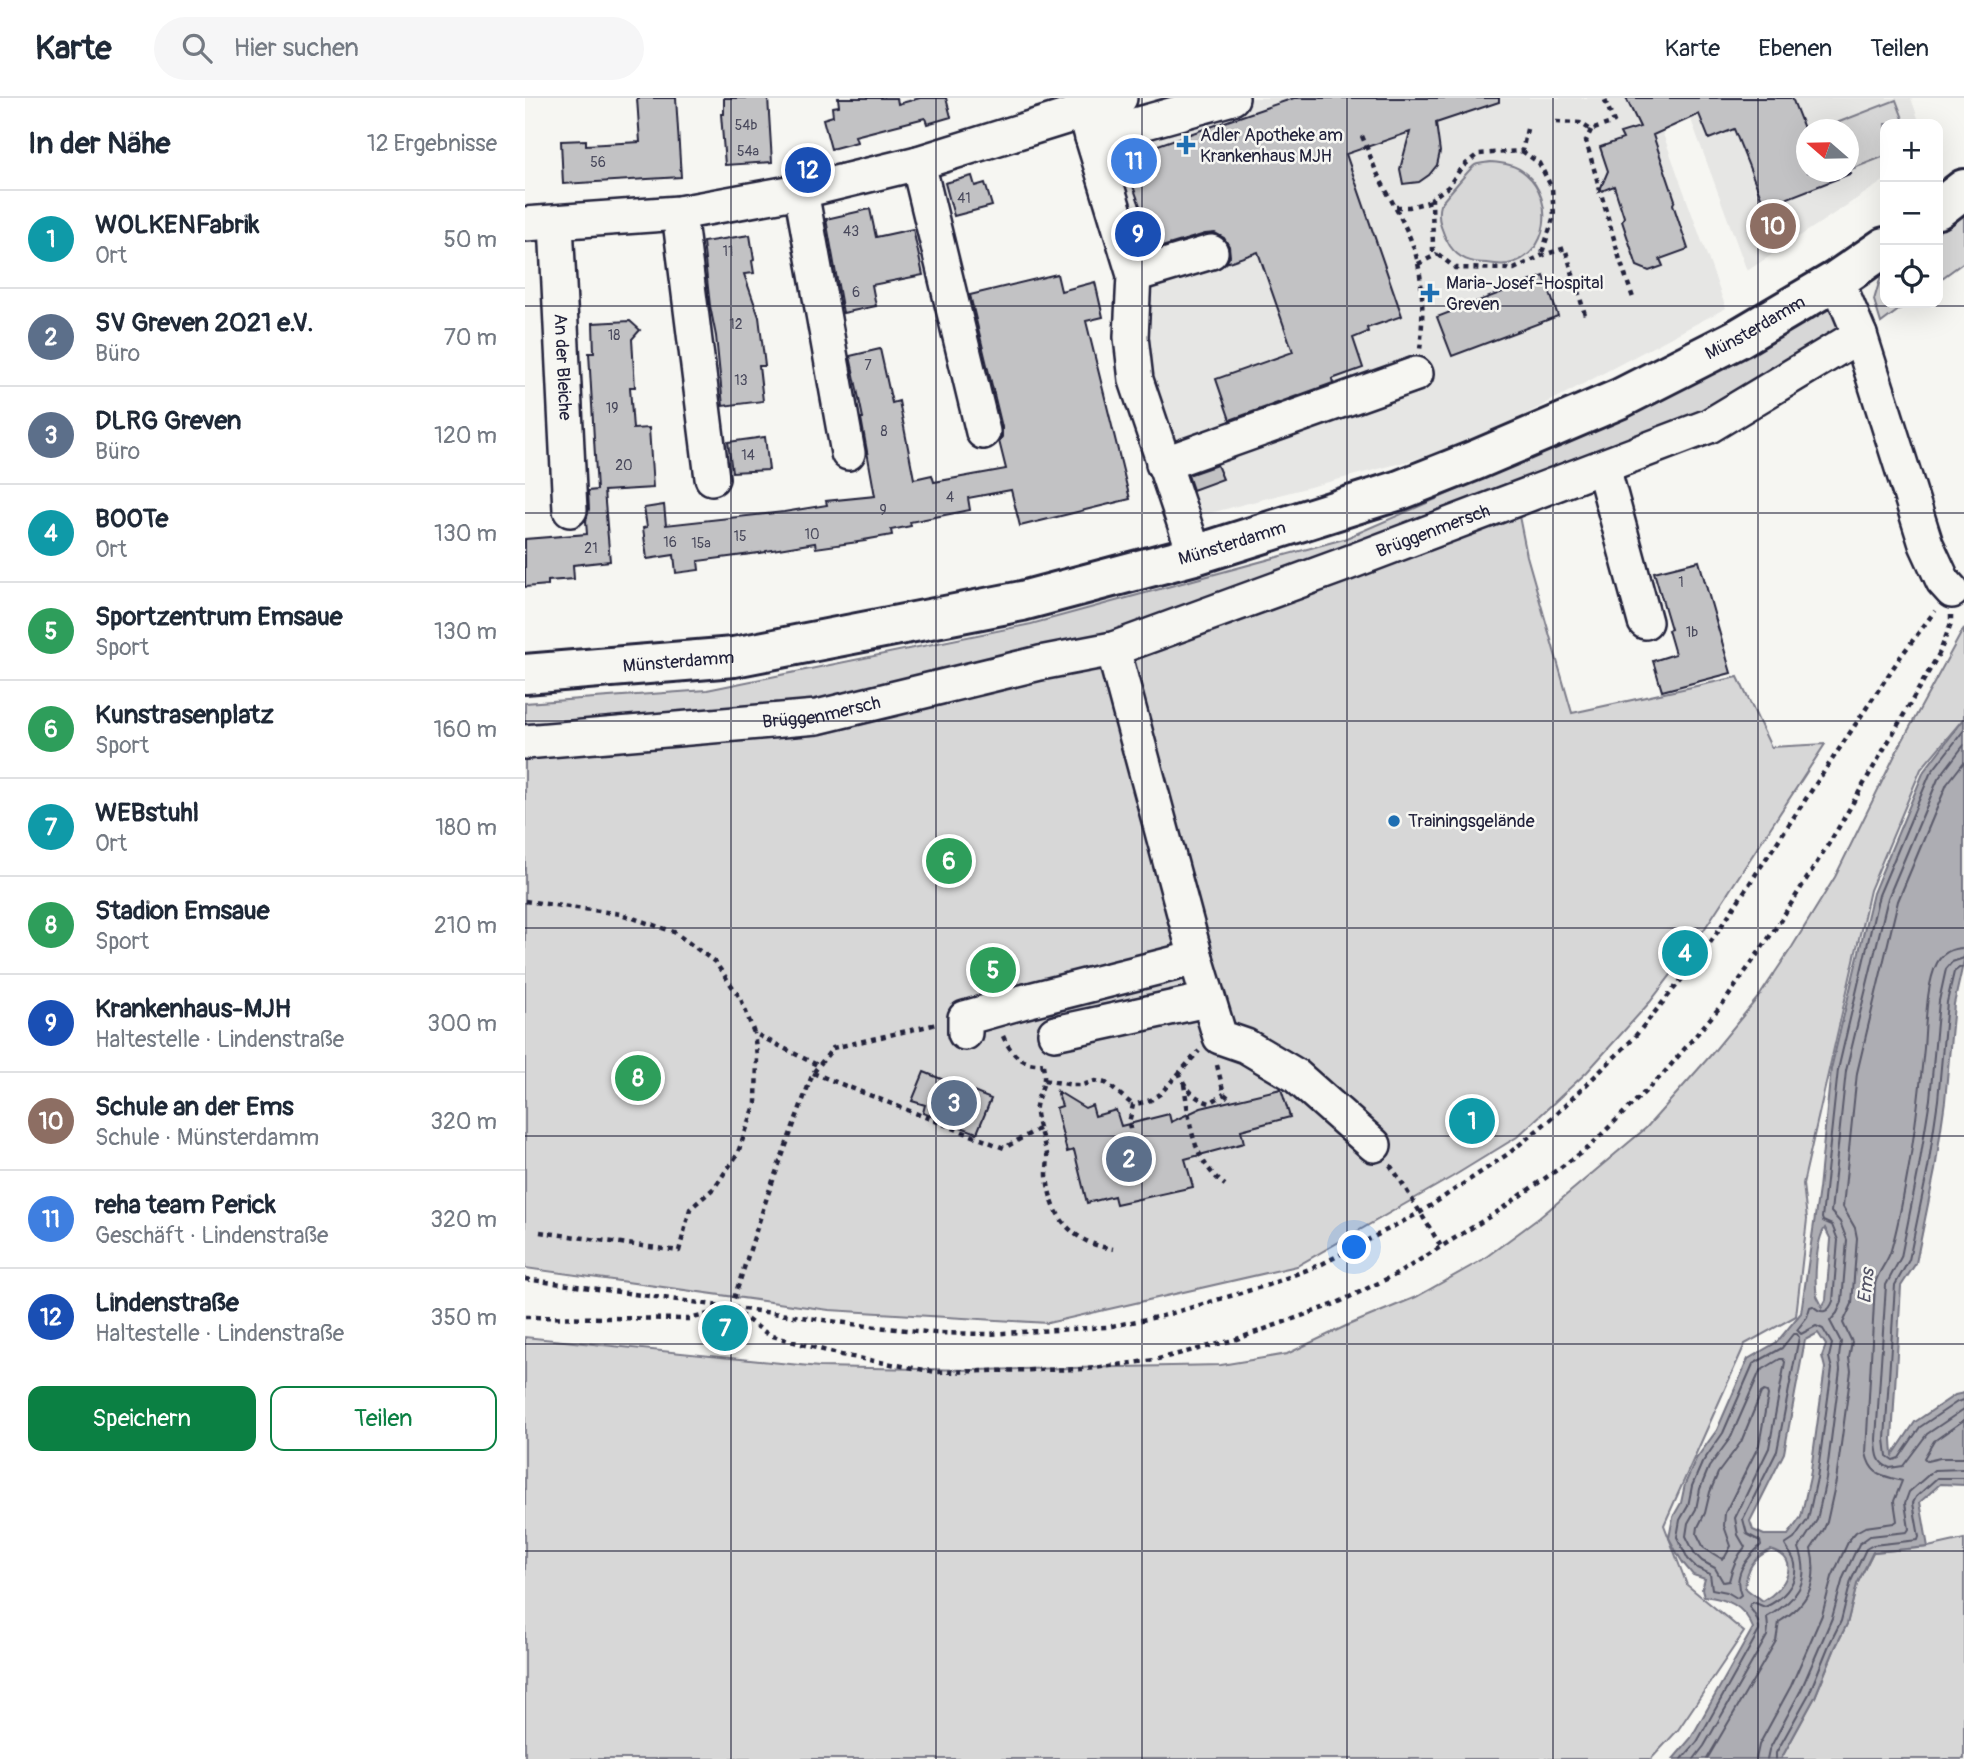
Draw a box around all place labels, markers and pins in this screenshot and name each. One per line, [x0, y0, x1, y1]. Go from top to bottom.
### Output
place label: Adler Apotheke am Krankenhaus MJH [1200, 124, 1343, 168]
pin: 11 [1111, 135, 1157, 187]
marker: Adler Apotheke am Krankenhaus MJH [1178, 137, 1194, 153]
pin: 12 [785, 144, 831, 196]
pin: 10 [1750, 200, 1796, 252]
pin: 9 [1115, 208, 1161, 260]
place label: Maria-Josef-Hospital Greven [1446, 272, 1604, 316]
marker: Maria-Josef-Hospital Greven [1420, 283, 1440, 303]
place label: Trainingsgelände [1408, 810, 1535, 833]
marker: Trainingsgelände [1386, 813, 1402, 829]
pin: 6 [926, 835, 972, 887]
pin: 4 [1662, 927, 1708, 979]
pin: 5 [970, 944, 1016, 996]
pin: 8 [615, 1052, 661, 1104]
pin: 3 [931, 1077, 977, 1129]
pin: 1 [1449, 1095, 1495, 1147]
pin: 2 [1106, 1133, 1152, 1185]
pin: 7 [702, 1302, 748, 1354]

